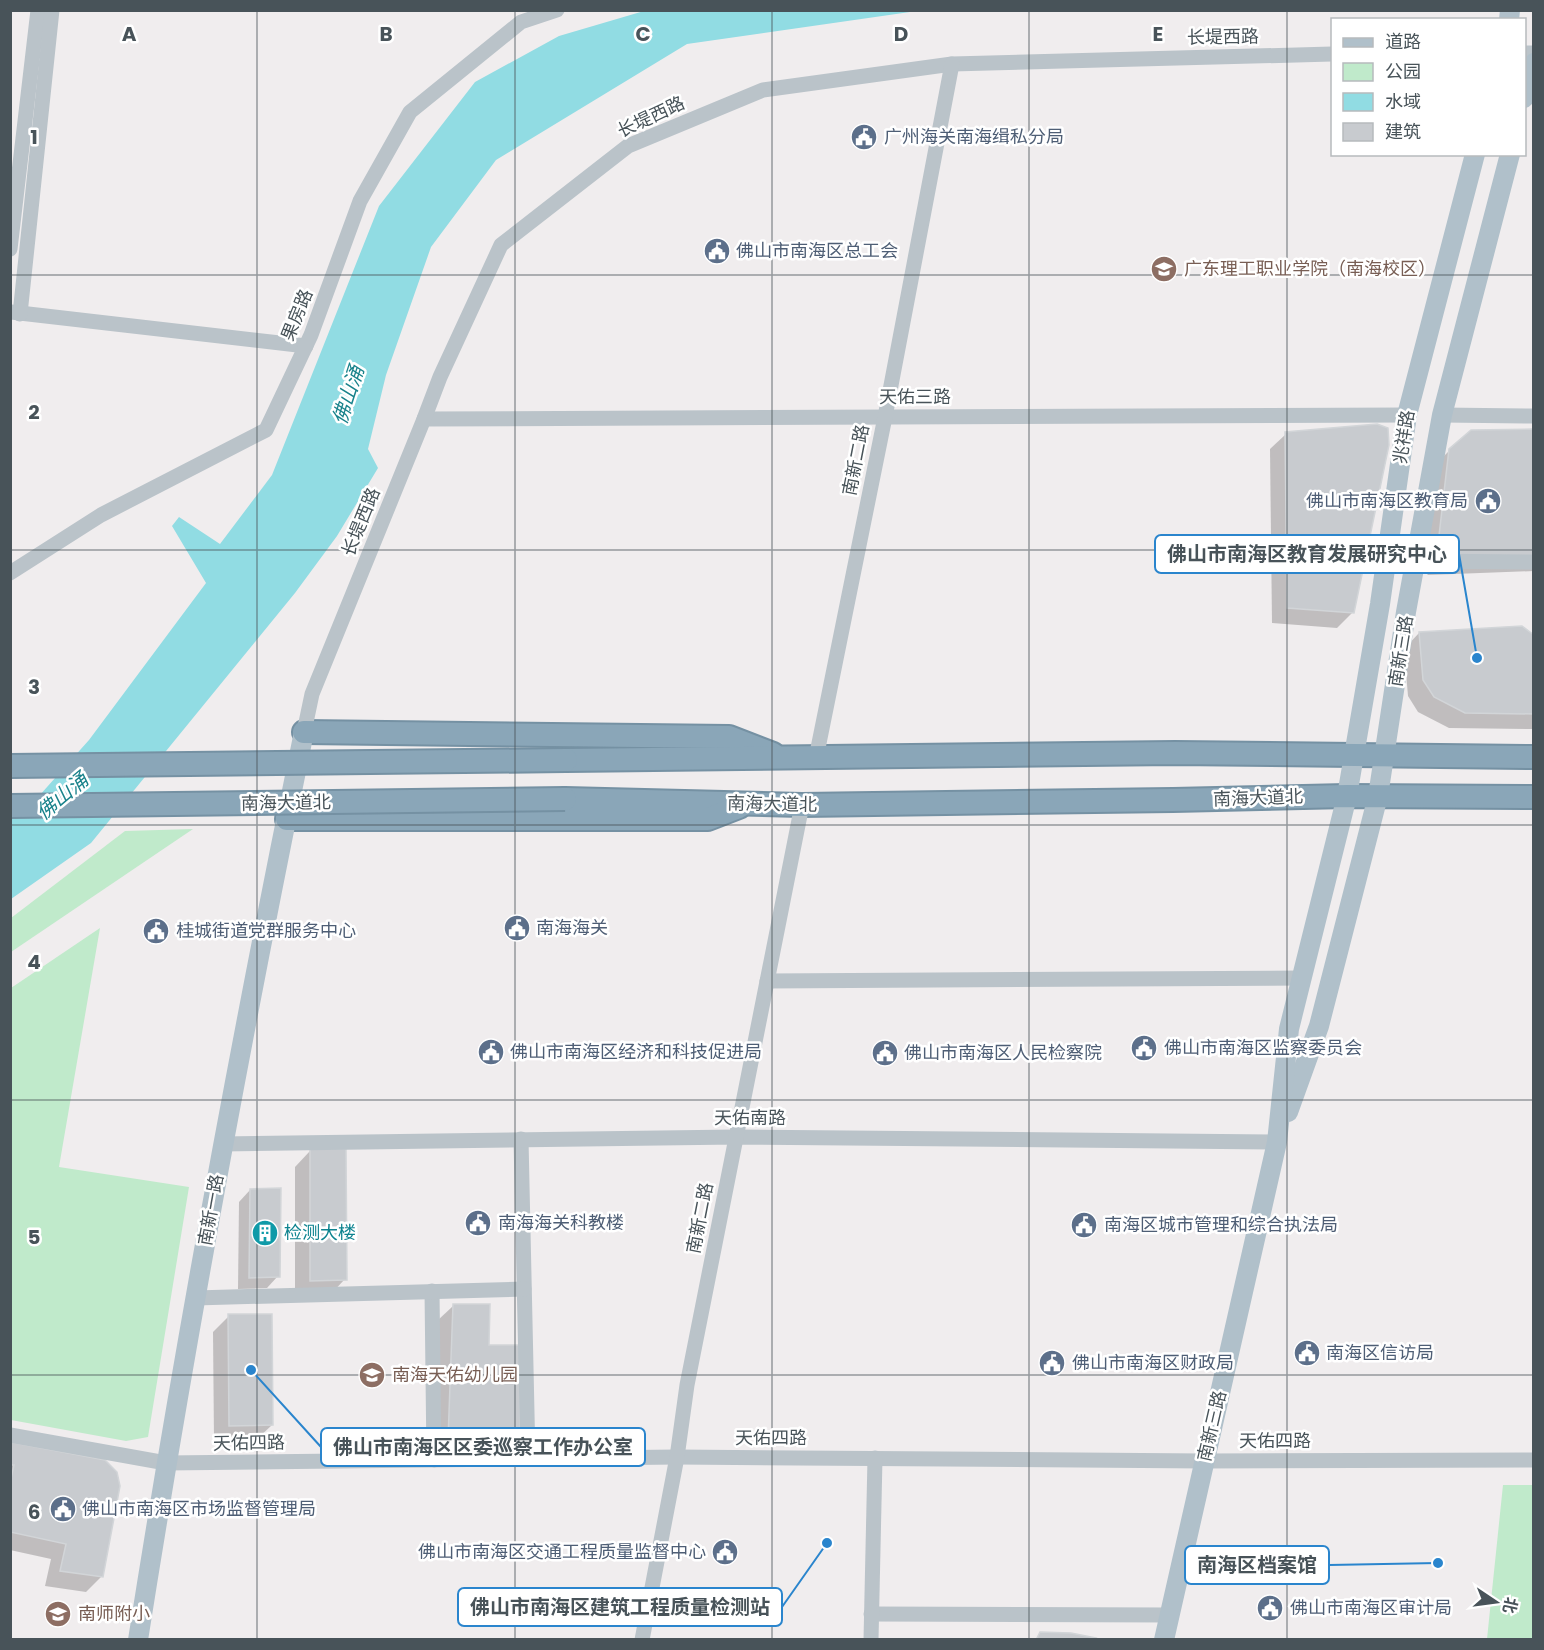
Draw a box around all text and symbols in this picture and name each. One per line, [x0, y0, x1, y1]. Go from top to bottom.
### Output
legend [1331, 18, 1526, 156]
text: A [122, 20, 137, 48]
text: B [379, 20, 393, 48]
text: C [635, 20, 651, 48]
text: D [894, 20, 908, 48]
text: E [1153, 20, 1163, 48]
street label: 长堤西路 [1187, 23, 1259, 50]
text: 道路 [1385, 29, 1421, 54]
text: 公园 [1385, 59, 1421, 84]
text: 水域 [1385, 89, 1421, 114]
street label: 长堤西路 [613, 90, 689, 143]
text: 建筑 [1385, 119, 1421, 144]
public building icon: 广州海关南海缉私分局 [849, 122, 879, 152]
text: 1 [30, 123, 38, 151]
place label: 广州海关南海缉私分局 [884, 124, 1064, 149]
public building icon: 佛山市南海区总工会 [702, 236, 732, 266]
place label: 佛山市南海区总工会 [736, 238, 898, 263]
school or university icon: 广东理工职业学院（南海校区） [1149, 254, 1179, 284]
place label: 广东理工职业学院（南海校区） [1184, 256, 1436, 281]
street label: 果房路 [275, 285, 318, 345]
water label: 佛山涌 [325, 360, 371, 428]
street label: 天佑三路 [879, 384, 951, 409]
text: 2 [28, 398, 40, 426]
street label: 兆祥路 [1387, 408, 1420, 466]
street label: 南新二路 [836, 422, 875, 498]
street label: 长堤西路 [335, 484, 386, 560]
public building icon: 佛山市南海区教育局 [1473, 486, 1503, 516]
place label: 佛山市南海区教育局 [1306, 488, 1468, 513]
callout: 佛山市南海区教育发展研究中心 [1155, 535, 1459, 573]
text: 佛山市南海区教育发展研究中心 [1167, 540, 1447, 568]
street label: 南新三路 [1383, 613, 1418, 688]
text: 3 [28, 673, 40, 701]
water label: 佛山涌 [30, 765, 96, 826]
street label: 南海大道北 [1213, 783, 1303, 812]
street label: 南海大道北 [241, 789, 331, 816]
street label: 南海大道北 [727, 790, 817, 817]
public building icon: 南海海关 [502, 913, 532, 943]
place label: 南海海关 [536, 915, 608, 940]
public building icon: 桂城街道党群服务中心 [141, 916, 171, 946]
place label: 桂城街道党群服务中心 [176, 918, 356, 943]
text: 4 [27, 948, 41, 976]
public building icon: 佛山市南海区监察委员会 [1129, 1033, 1159, 1063]
place label: 佛山市南海区监察委员会 [1164, 1035, 1362, 1060]
public building icon: 佛山市南海区经济和科技促进局 [476, 1037, 506, 1067]
public building icon: 佛山市南海区人民检察院 [870, 1038, 900, 1068]
place label: 佛山市南海区经济和科技促进局 [510, 1039, 762, 1064]
place label: 佛山市南海区人民检察院 [904, 1040, 1102, 1065]
street label: 天佑南路 [714, 1105, 786, 1130]
street label: 南新一路 [192, 1172, 229, 1248]
street label: 南新二路 [680, 1180, 719, 1256]
public building icon: 南海海关科教楼 [463, 1208, 493, 1238]
place label: 南海海关科教楼 [498, 1210, 624, 1235]
public building icon: 南海区城市管理和综合执法局 [1069, 1210, 1099, 1240]
place label: 南海区城市管理和综合执法局 [1104, 1212, 1338, 1237]
building icon: 检测大楼 [250, 1218, 280, 1248]
place label: 检测大楼 [284, 1220, 356, 1245]
text: 5 [28, 1223, 41, 1251]
public building icon: 南海区信访局 [1292, 1338, 1322, 1368]
place label: 南海区信访局 [1326, 1340, 1434, 1365]
public building icon: 佛山市南海区财政局 [1037, 1348, 1067, 1378]
place label: 佛山市南海区财政局 [1072, 1350, 1234, 1375]
school or university icon: 南海天佑幼儿园 [357, 1360, 387, 1390]
place label: 南海天佑幼儿园 [392, 1362, 518, 1387]
street label: 南新三路 [1191, 1388, 1232, 1464]
street label: 天佑四路 [735, 1425, 807, 1450]
callout: 佛山市南海区区委巡察工作办公室 [321, 1428, 645, 1466]
street label: 天佑四路 [1239, 1428, 1311, 1453]
street label: 天佑四路 [213, 1429, 285, 1456]
text: 佛山市南海区区委巡察工作办公室 [333, 1433, 633, 1461]
public building icon: 佛山市南海区市场监督管理局 [48, 1494, 78, 1524]
place label: 佛山市南海区市场监督管理局 [82, 1496, 316, 1521]
text: 6 [28, 1498, 40, 1526]
public building icon: 佛山市南海区交通工程质量监督中心 [710, 1537, 740, 1567]
place label: 佛山市南海区交通工程质量监督中心 [418, 1539, 706, 1564]
callout: 南海区档案馆 [1185, 1546, 1329, 1584]
text: 南海区档案馆 [1197, 1551, 1317, 1579]
north arrow [1466, 1572, 1526, 1632]
callout: 佛山市南海区建筑工程质量检测站 [458, 1588, 782, 1626]
text: 佛山市南海区建筑工程质量检测站 [470, 1593, 770, 1621]
public building icon: 佛山市南海区审计局 [1255, 1593, 1285, 1623]
place label: 佛山市南海区审计局 [1290, 1595, 1452, 1620]
text: 北 [1497, 1595, 1523, 1616]
school or university icon: 南师附小 [43, 1599, 73, 1629]
place label: 南师附小 [78, 1601, 150, 1626]

